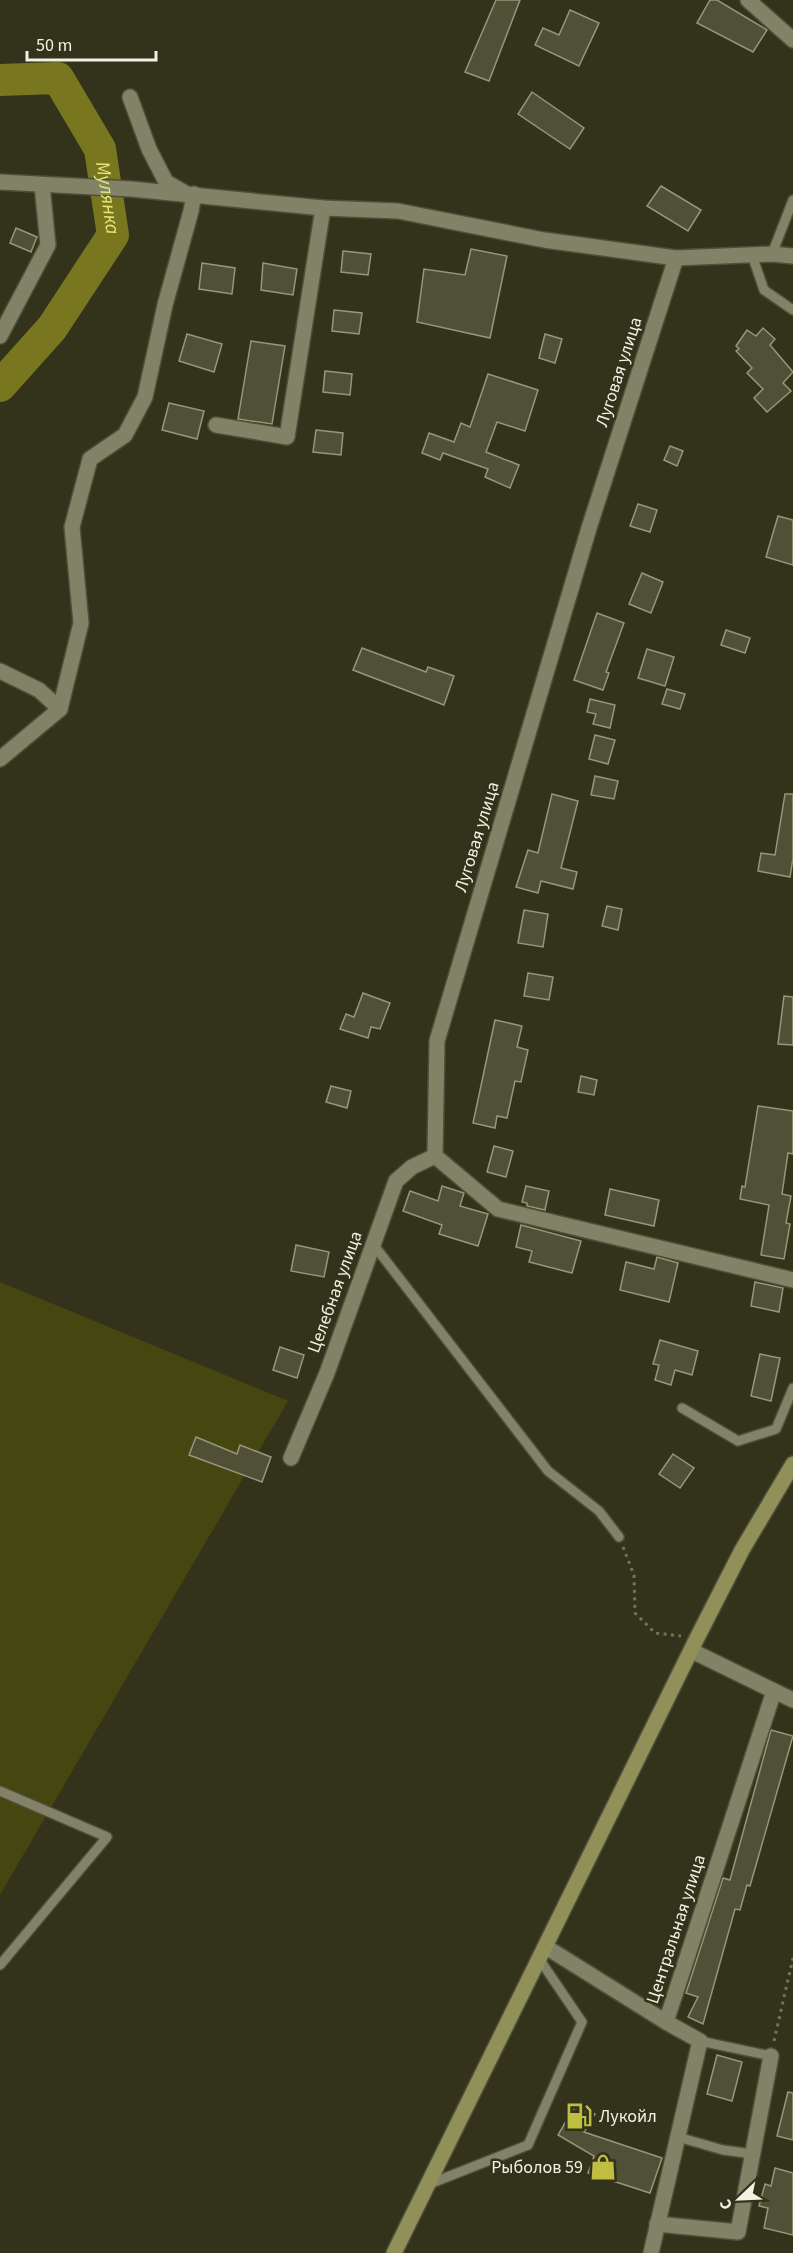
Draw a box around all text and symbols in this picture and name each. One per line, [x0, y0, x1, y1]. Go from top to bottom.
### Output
scale bar [27, 24, 156, 62]
text: 50 m [36, 33, 72, 58]
water label: Мулянка [88, 159, 127, 237]
street label: Луговая улица [589, 314, 649, 430]
street label: Луговая улица [448, 779, 506, 895]
street label: Целебная улица [301, 1228, 369, 1356]
street label: Центральная улица [640, 1851, 712, 2007]
fuel station icon: Лукойл [564, 2101, 594, 2131]
place label: Лукойл [599, 2104, 657, 2129]
shop icon: Рыболов 59 [588, 2152, 618, 2182]
place label: Рыболов 59 [491, 2155, 583, 2180]
north arrow [709, 2169, 769, 2229]
text: С [714, 2196, 738, 2213]

